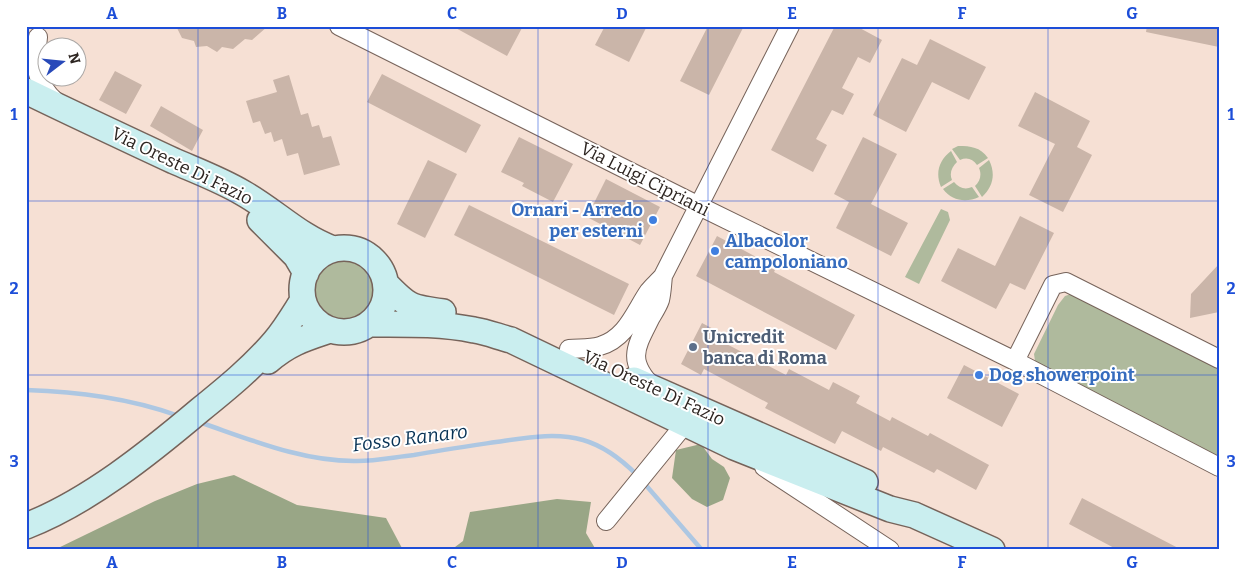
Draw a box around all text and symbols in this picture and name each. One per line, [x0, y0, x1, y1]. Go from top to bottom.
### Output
text: A [106, 4, 118, 23]
text: B [277, 4, 287, 23]
text: C [447, 4, 457, 23]
text: D [616, 4, 628, 23]
text: E [787, 4, 797, 23]
text: F [958, 4, 967, 23]
text: G [1126, 4, 1138, 23]
north arrow [38, 38, 88, 88]
text: N [64, 51, 84, 66]
text: 1 [11, 105, 18, 124]
text: 1 [1228, 105, 1235, 124]
street label: Via Oreste Di Fazio [108, 122, 256, 210]
street label: Via Luigi Cipriani [577, 137, 713, 221]
place label: Ornari - Arredo per esterni [511, 199, 643, 242]
marker: Ornari - Arredo per esterni [647, 214, 659, 226]
place label: Albacolor campoloniano [725, 230, 848, 273]
marker: Albacolor campoloniano [709, 245, 721, 257]
text: 2 [9, 279, 19, 298]
text: 2 [1226, 279, 1236, 298]
place label: Unicredit banca di Roma [703, 326, 827, 369]
marker: Unicredit banca di Roma [687, 341, 699, 353]
street label: Via Oreste Di Fazio [579, 345, 729, 431]
place label: Dog showerpoint [989, 364, 1135, 386]
marker: Dog showerpoint [973, 369, 985, 381]
water label: Fosso Ranaro [351, 420, 469, 456]
text: 3 [9, 452, 19, 471]
text: 3 [1226, 452, 1236, 471]
text: A [106, 553, 118, 572]
text: B [277, 553, 287, 572]
text: C [447, 553, 457, 572]
text: D [616, 553, 628, 572]
text: E [787, 553, 797, 572]
text: F [958, 553, 967, 572]
text: G [1126, 553, 1138, 572]

